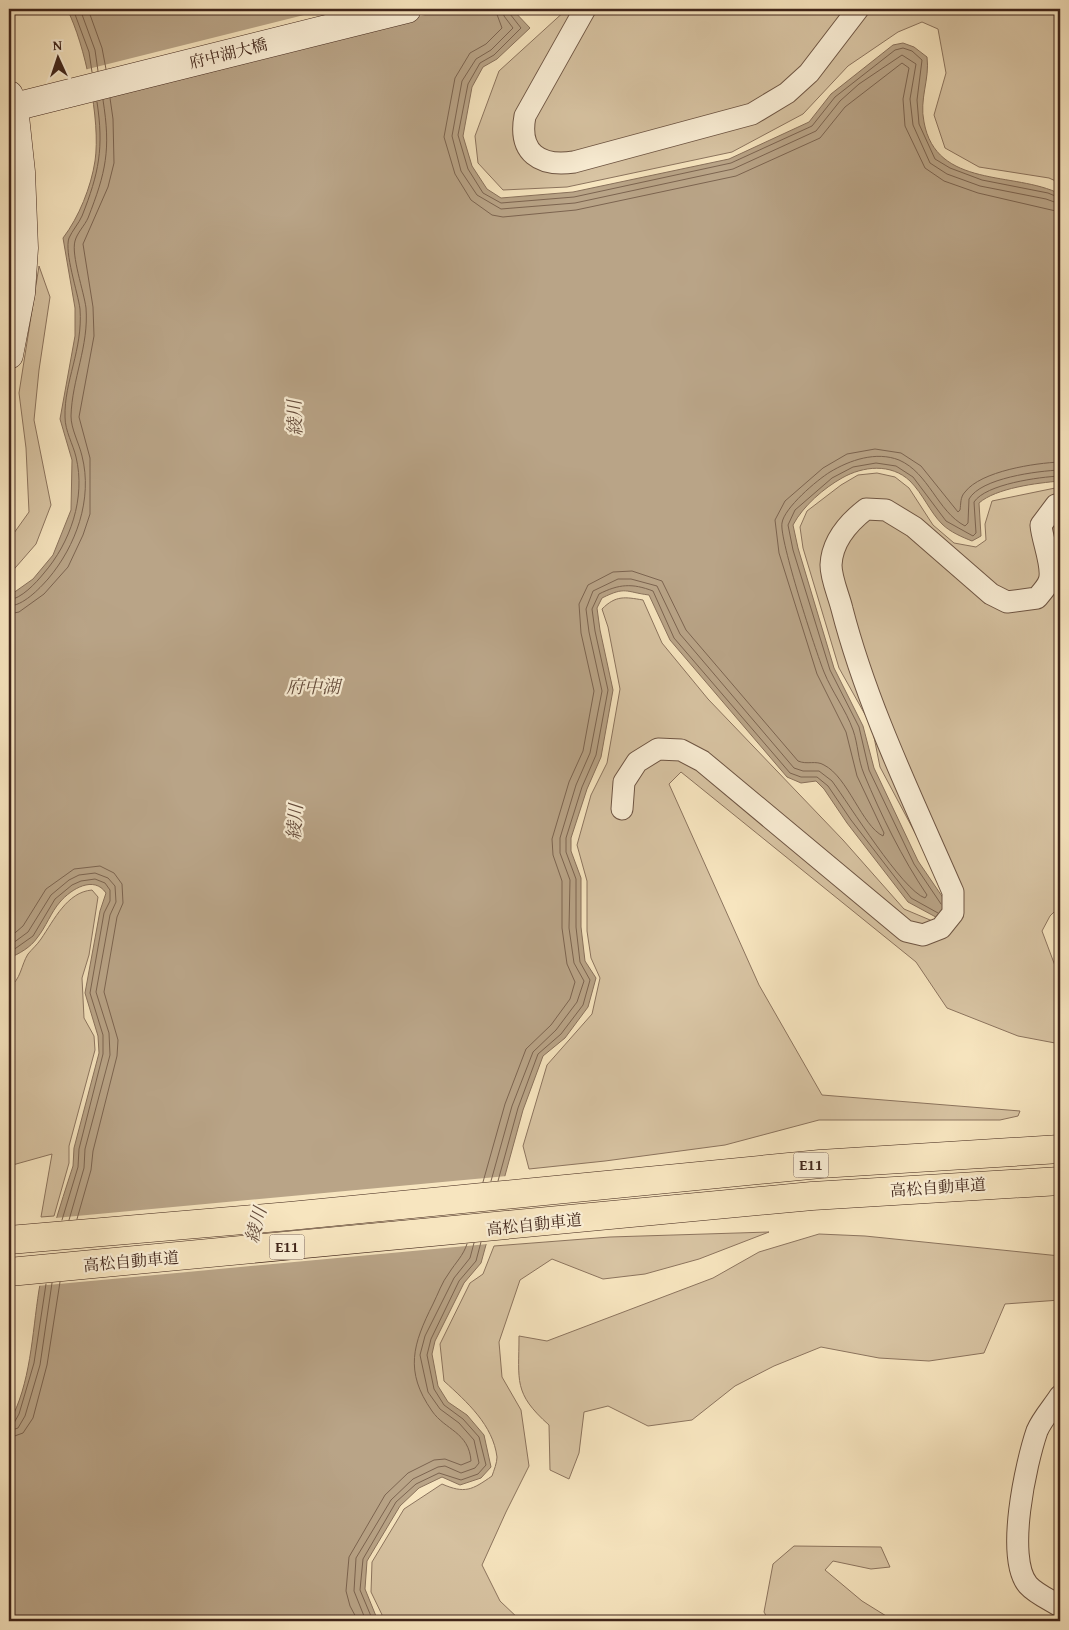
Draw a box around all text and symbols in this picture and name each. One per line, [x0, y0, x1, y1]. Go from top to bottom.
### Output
north arrow [32, 32, 82, 82]
street label: 府中湖大橋 [186, 32, 270, 74]
text: N [52, 35, 63, 55]
water label: 綾川 [280, 398, 309, 436]
water label: 府中湖 [286, 673, 343, 700]
water label: 綾川 [280, 801, 309, 841]
road number: E11 [794, 1152, 828, 1178]
street label: 高松自動車道 [889, 1172, 987, 1202]
water label: 綾川 [238, 1202, 274, 1246]
street label: 高松自動車道 [485, 1207, 583, 1241]
road number: E11 [270, 1234, 304, 1260]
street label: 高松自動車道 [82, 1245, 180, 1277]

